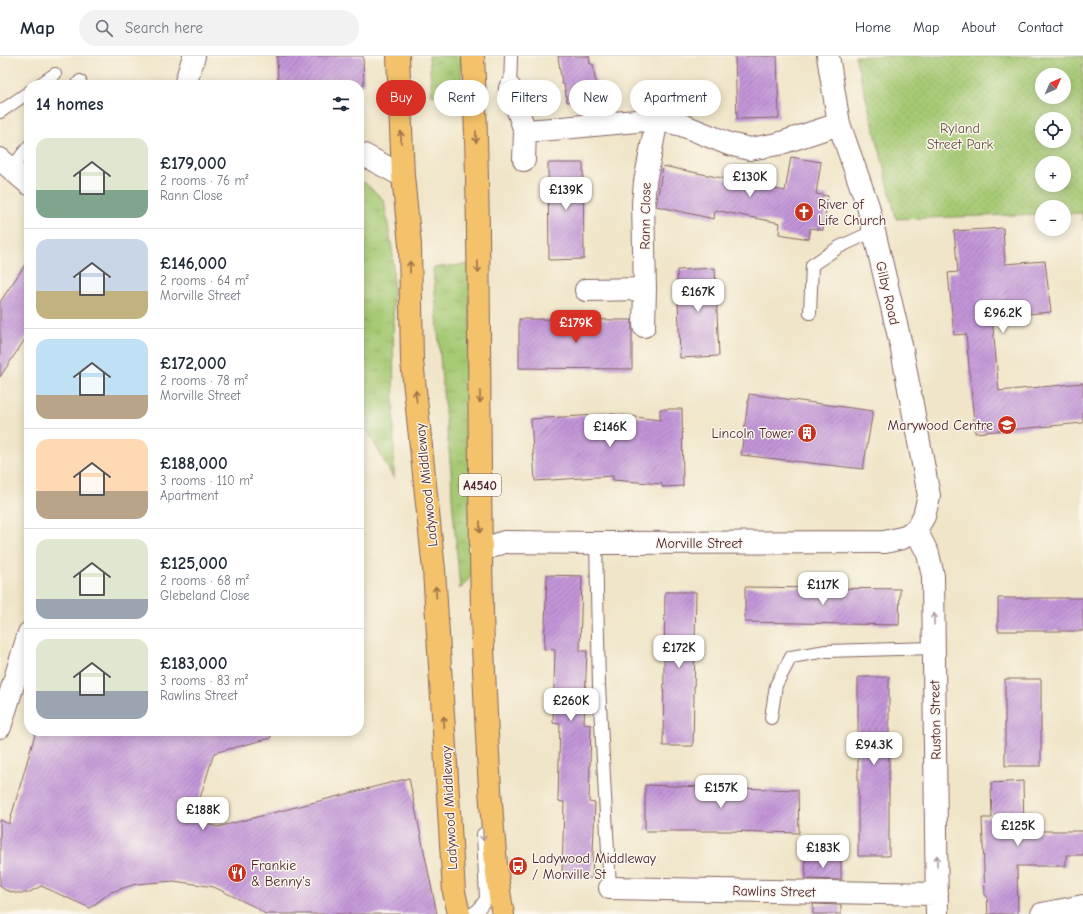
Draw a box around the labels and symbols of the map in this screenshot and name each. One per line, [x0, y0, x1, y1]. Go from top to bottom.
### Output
north arrow [1035, 68, 1071, 104]
park label: Ryland Street Park [927, 120, 993, 153]
one-way arrow [472, 130, 480, 143]
one-way arrow [398, 131, 405, 144]
pin: £130K [722, 164, 778, 198]
pin: £139K [538, 177, 594, 211]
street label: Rann Close [636, 182, 655, 250]
place label: River of Life Church [818, 196, 886, 229]
church icon: River of Life Church [793, 201, 815, 223]
one-way arrow [475, 260, 482, 273]
street label: Gilby Road [872, 260, 903, 327]
one-way arrow [407, 261, 414, 274]
pin: £167K [670, 279, 726, 313]
pin: £96.2K [970, 300, 1036, 334]
pin: £179K [548, 310, 604, 344]
one-way arrow [412, 390, 420, 403]
one-way arrow [476, 390, 484, 403]
pin: £146K [582, 414, 638, 448]
school or university icon: Marywood Centre [996, 414, 1018, 436]
place label: Marywood Centre [888, 417, 993, 434]
street label: Ladywood Middleway [411, 422, 441, 548]
building icon: Lincoln Tower [796, 422, 818, 444]
place label: Lincoln Tower [711, 425, 793, 442]
road number: A4540 [459, 474, 501, 496]
one-way arrow [476, 520, 484, 533]
street label: Morville Street [656, 535, 743, 552]
pin: £117K [795, 572, 851, 606]
one-way arrow [432, 586, 439, 599]
one-way arrow [930, 613, 938, 626]
pin: £172K [651, 635, 707, 669]
street label: Ruston Street [926, 679, 945, 760]
pin: £260K [543, 688, 599, 722]
one-way arrow [440, 716, 448, 729]
pin: £94.3K [841, 732, 907, 766]
street label: Ladywood Middleway [438, 745, 461, 870]
pin: £157K [693, 775, 749, 809]
pin: £188K [175, 797, 231, 831]
pin: £125K [990, 813, 1046, 847]
one-way arrow [479, 828, 487, 841]
pin: £183K [795, 835, 851, 869]
place label: Ladywood Middleway / Morville St [532, 850, 657, 883]
bus stop icon: Ladywood Middleway / Morville St [507, 855, 529, 877]
one-way arrow [933, 855, 941, 868]
place label: Frankie & Benny's [251, 857, 311, 890]
restaurant icon: Frankie & Benny's [226, 862, 248, 884]
street label: Rawlins Street [732, 882, 817, 901]

